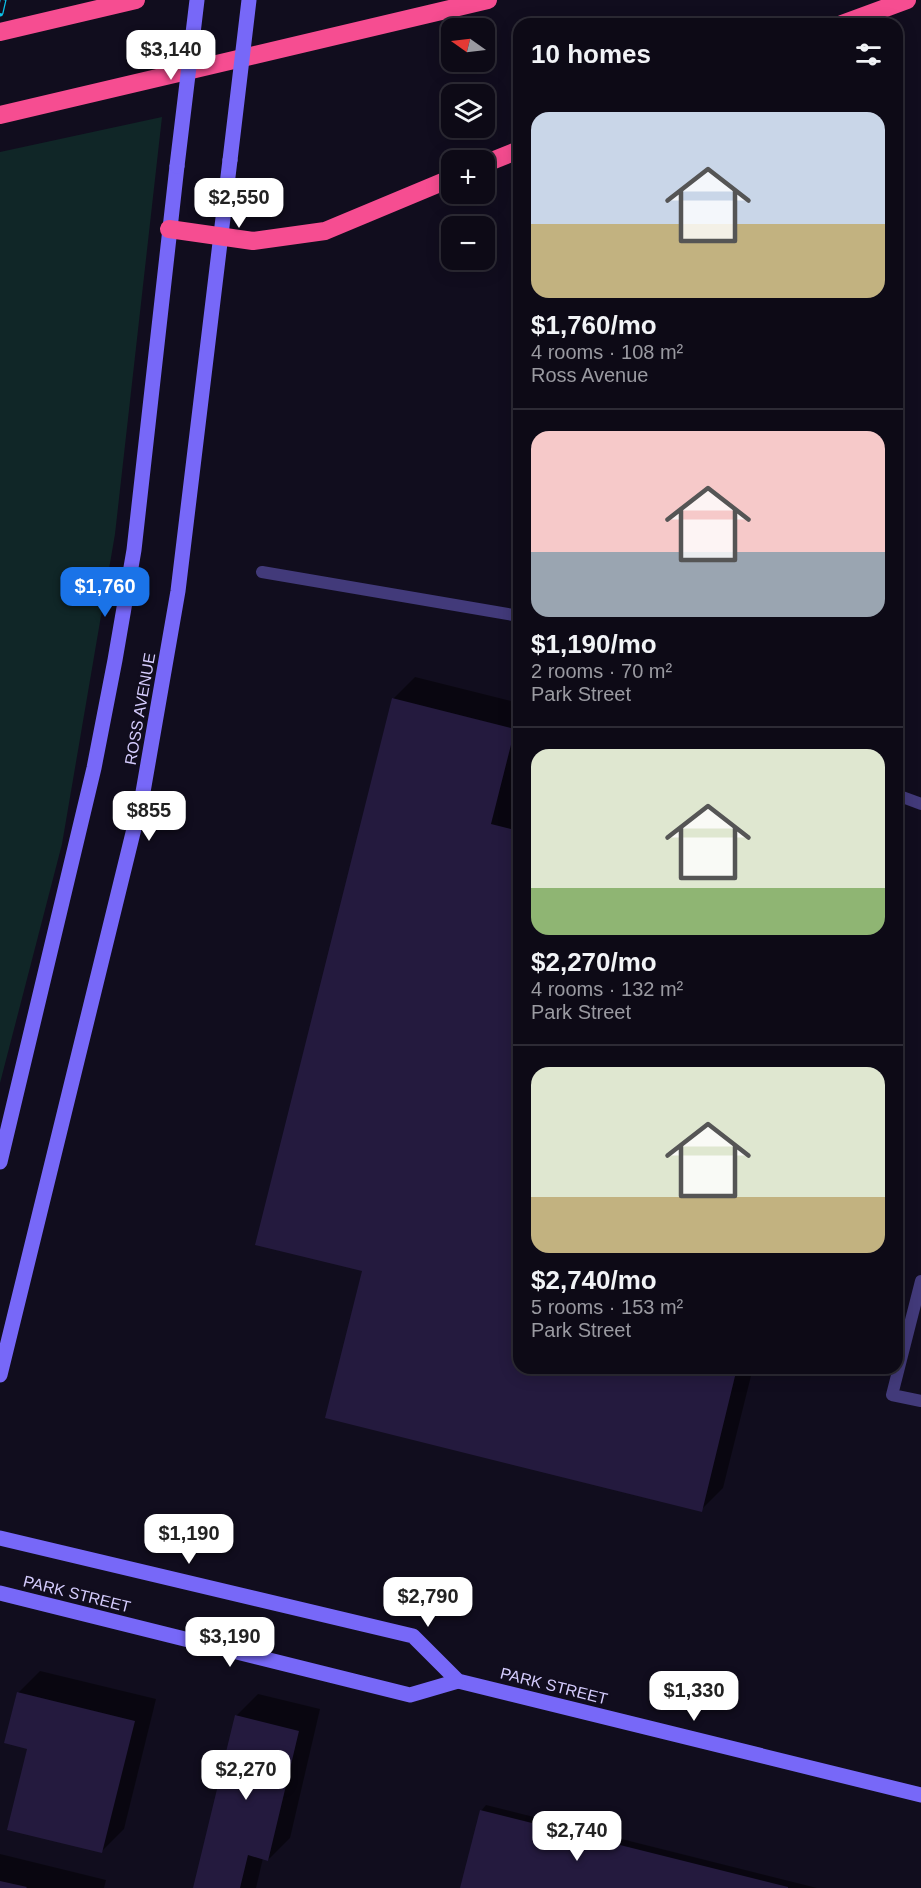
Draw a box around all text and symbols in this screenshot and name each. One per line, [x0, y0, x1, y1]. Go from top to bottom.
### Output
north arrow [441, 18, 495, 72]
map controls [441, 18, 495, 270]
pin: $3,140 [122, 30, 220, 81]
text: $3,140 [140, 38, 202, 60]
icon: filters [852, 38, 885, 71]
text: 10 homes [531, 39, 651, 69]
button: layers [441, 84, 495, 138]
button: + [441, 150, 495, 204]
icon: home [654, 151, 762, 259]
pin: $2,550 [190, 178, 288, 229]
text: $2,550 [208, 186, 270, 208]
button: − [441, 216, 495, 270]
text: $1,760/mo [531, 310, 657, 340]
text: 4 rooms · 108 m² [531, 341, 683, 363]
text: Ross Avenue [531, 364, 649, 386]
icon: home [654, 470, 762, 578]
pin: $1,760 [56, 567, 154, 618]
text: $1,760 [74, 575, 136, 597]
text: $1,190/mo [531, 629, 657, 659]
street label: ROSS AVENUE [122, 652, 158, 766]
text: 2 rooms · 70 m² [531, 660, 672, 682]
text: Park Street [531, 683, 631, 705]
icon: home [654, 788, 762, 896]
pin: $855 [113, 791, 185, 842]
text: $855 [127, 799, 171, 821]
text: $2,270/mo [531, 947, 657, 977]
text: 4 rooms · 132 m² [531, 978, 683, 1000]
text: Park Street [531, 1001, 631, 1023]
icon: home [654, 1106, 762, 1214]
text: $2,740/mo [531, 1265, 657, 1295]
text: 5 rooms · 153 m² [531, 1296, 683, 1318]
text: Park Street [531, 1319, 631, 1341]
pin: $1,190 [140, 1514, 238, 1565]
text: $1,190 [158, 1522, 220, 1544]
street label: PARK STREET [22, 1572, 133, 1616]
pin: $2,790 [379, 1577, 477, 1628]
text: $2,790 [397, 1585, 459, 1607]
pin: $3,190 [181, 1617, 279, 1668]
text: $3,190 [199, 1625, 261, 1647]
street label: PARK STREET [499, 1664, 610, 1708]
pin: $1,330 [645, 1671, 743, 1722]
text: $1,330 [663, 1679, 725, 1701]
pin: $2,270 [197, 1750, 295, 1801]
text: $2,270 [215, 1758, 277, 1780]
pin: $2,740 [528, 1811, 626, 1862]
text: $2,740 [546, 1819, 608, 1841]

